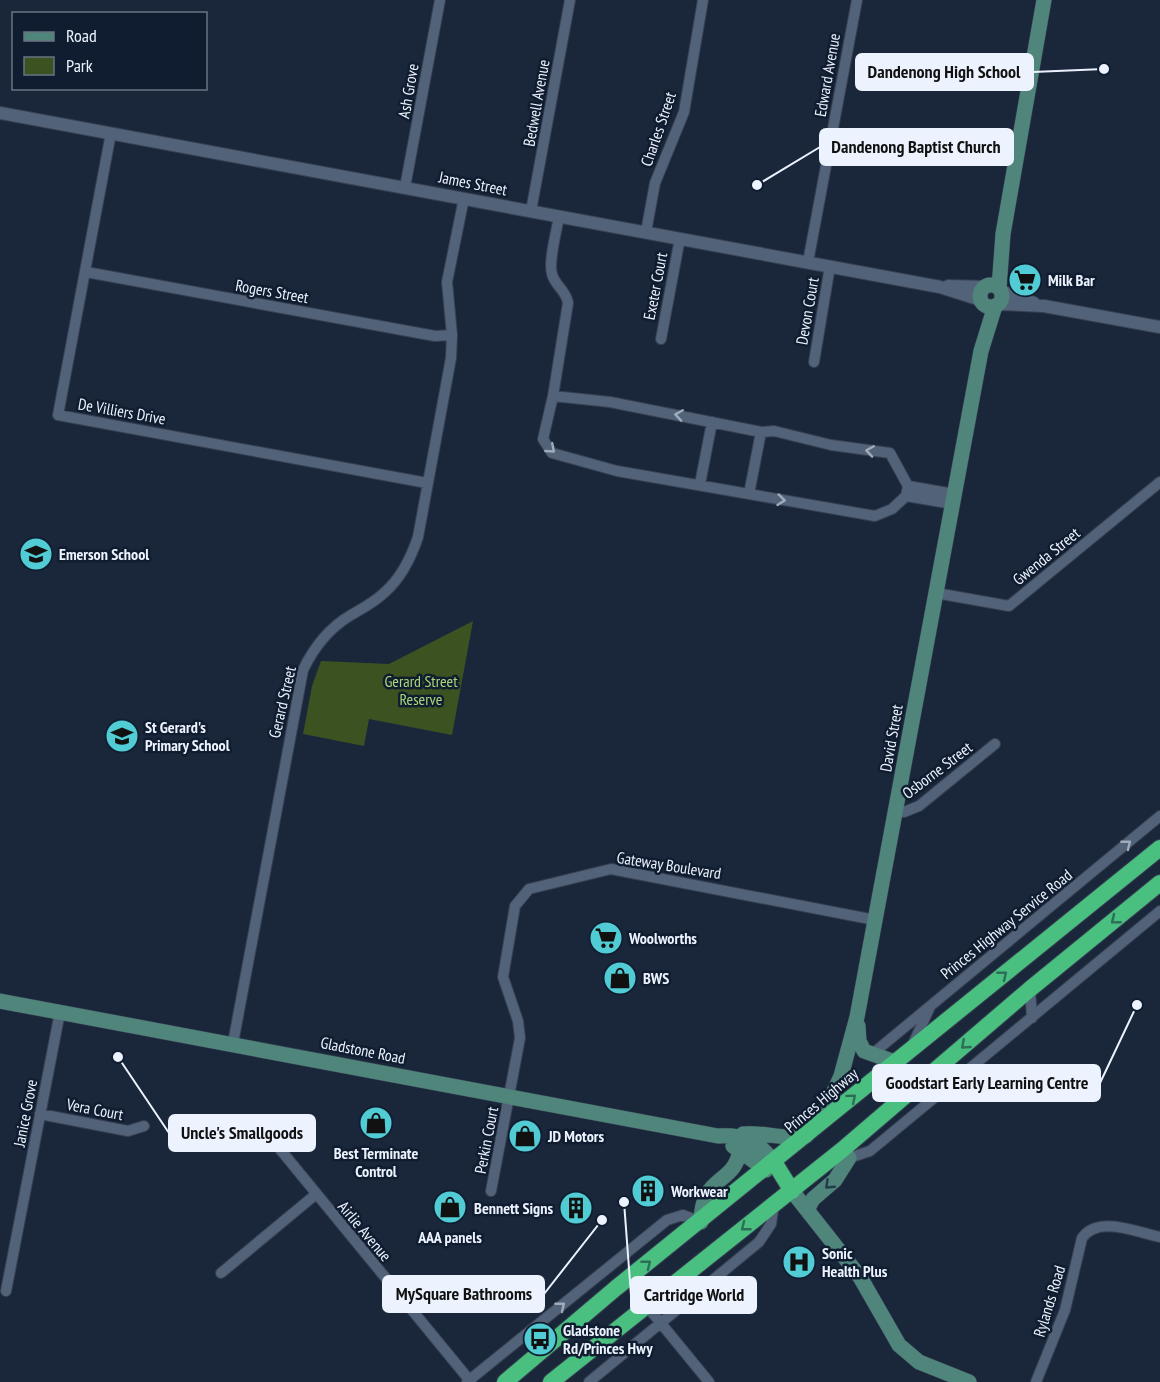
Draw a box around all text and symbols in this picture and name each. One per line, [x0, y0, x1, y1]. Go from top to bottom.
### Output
legend [12, 12, 207, 90]
text: Road [66, 24, 97, 47]
street label: Edward Avenue [810, 32, 844, 118]
text: Park [66, 54, 93, 77]
callout: Dandenong High School [856, 54, 1033, 90]
street label: Bedwell Avenue [519, 58, 553, 148]
text: Dandenong High School [868, 60, 1021, 83]
street label: Ash Grove [393, 62, 423, 120]
street label: Charles Street [636, 89, 680, 169]
callout: Dandenong Baptist Church [820, 129, 1013, 165]
text: Dandenong Baptist Church [831, 135, 1001, 158]
street label: James Street [436, 166, 509, 200]
street label: Exeter Court [639, 250, 671, 321]
supermarket icon: Milk Bar [1007, 262, 1043, 298]
place label: Milk Bar [1048, 270, 1095, 290]
street label: Rogers Street [234, 275, 311, 307]
street label: Devon Court [791, 275, 823, 346]
street label: De Villiers Drive [77, 393, 167, 429]
one-way arrow [674, 409, 684, 422]
one-way arrow [545, 442, 556, 453]
one-way arrow [865, 446, 874, 458]
one-way arrow [776, 493, 785, 506]
street label: Gwenda Street [1008, 522, 1084, 589]
school or university icon: Emerson School [18, 536, 54, 572]
place label: Emerson School [59, 544, 149, 564]
street label: Gerard Street [264, 664, 300, 740]
park label: Gerard Street Reserve [384, 671, 458, 709]
street label: David Street [875, 702, 907, 773]
place label: St Gerard's Primary School [145, 717, 230, 755]
school or university icon: St Gerard's Primary School [104, 718, 140, 754]
street label: Osborne Street [898, 737, 976, 803]
one-way arrow [1120, 840, 1131, 851]
street label: Gateway Boulevard [615, 847, 723, 883]
street label: Princes Highway Service Road [936, 865, 1076, 983]
one-way arrow [1111, 913, 1122, 924]
supermarket icon: Woolworths [588, 920, 624, 956]
place label: Woolworths [628, 928, 697, 948]
shop icon: BWS [602, 960, 638, 996]
place label: BWS [643, 968, 669, 988]
one-way arrow [996, 971, 1007, 982]
street label: Gladstone Road [319, 1032, 407, 1068]
one-way arrow [961, 1038, 972, 1049]
street label: Princes Highway [780, 1063, 862, 1137]
callout: Goodstart Early Learning Centre [873, 1065, 1100, 1101]
text: Goodstart Early Learning Centre [886, 1071, 1089, 1094]
street label: Janice Grove [9, 1078, 41, 1149]
street label: Vera Court [64, 1094, 126, 1124]
one-way arrow [845, 1094, 856, 1105]
street label: Perkin Court [470, 1104, 502, 1175]
shop icon: Best Terminate Control [358, 1105, 394, 1141]
callout: Uncle's Smallgoods [169, 1115, 315, 1151]
shop icon: JD Motors [507, 1118, 543, 1154]
text: Uncle's Smallgoods [181, 1121, 303, 1144]
place label: JD Motors [547, 1126, 604, 1146]
place label: Best Terminate Control [334, 1143, 418, 1181]
building icon: Workwear [630, 1173, 666, 1209]
one-way arrow [825, 1178, 836, 1189]
place label: Workwear [670, 1181, 728, 1201]
shop icon: AAA panels [432, 1189, 468, 1225]
building icon: Bennett Signs [558, 1190, 594, 1226]
street label: Airlie Avenue [334, 1197, 396, 1265]
place label: Bennett Signs [474, 1198, 553, 1218]
one-way arrow [741, 1219, 752, 1230]
place label: AAA panels [417, 1227, 482, 1247]
place label: Sonic Health Plus [822, 1243, 888, 1281]
hospital icon: Sonic Health Plus [781, 1244, 817, 1280]
one-way arrow [641, 1261, 652, 1272]
street label: Rylands Road [1029, 1263, 1069, 1339]
callout: MySquare Bathrooms [383, 1276, 544, 1312]
callout: Cartridge World [631, 1277, 756, 1313]
text: MySquare Bathrooms [396, 1282, 532, 1305]
text: Cartridge World [644, 1283, 744, 1306]
one-way arrow [555, 1302, 566, 1313]
place label: Gladstone Rd/Princes Hwy [563, 1320, 653, 1358]
bus stop icon: Gladstone Rd/Princes Hwy [522, 1321, 558, 1357]

